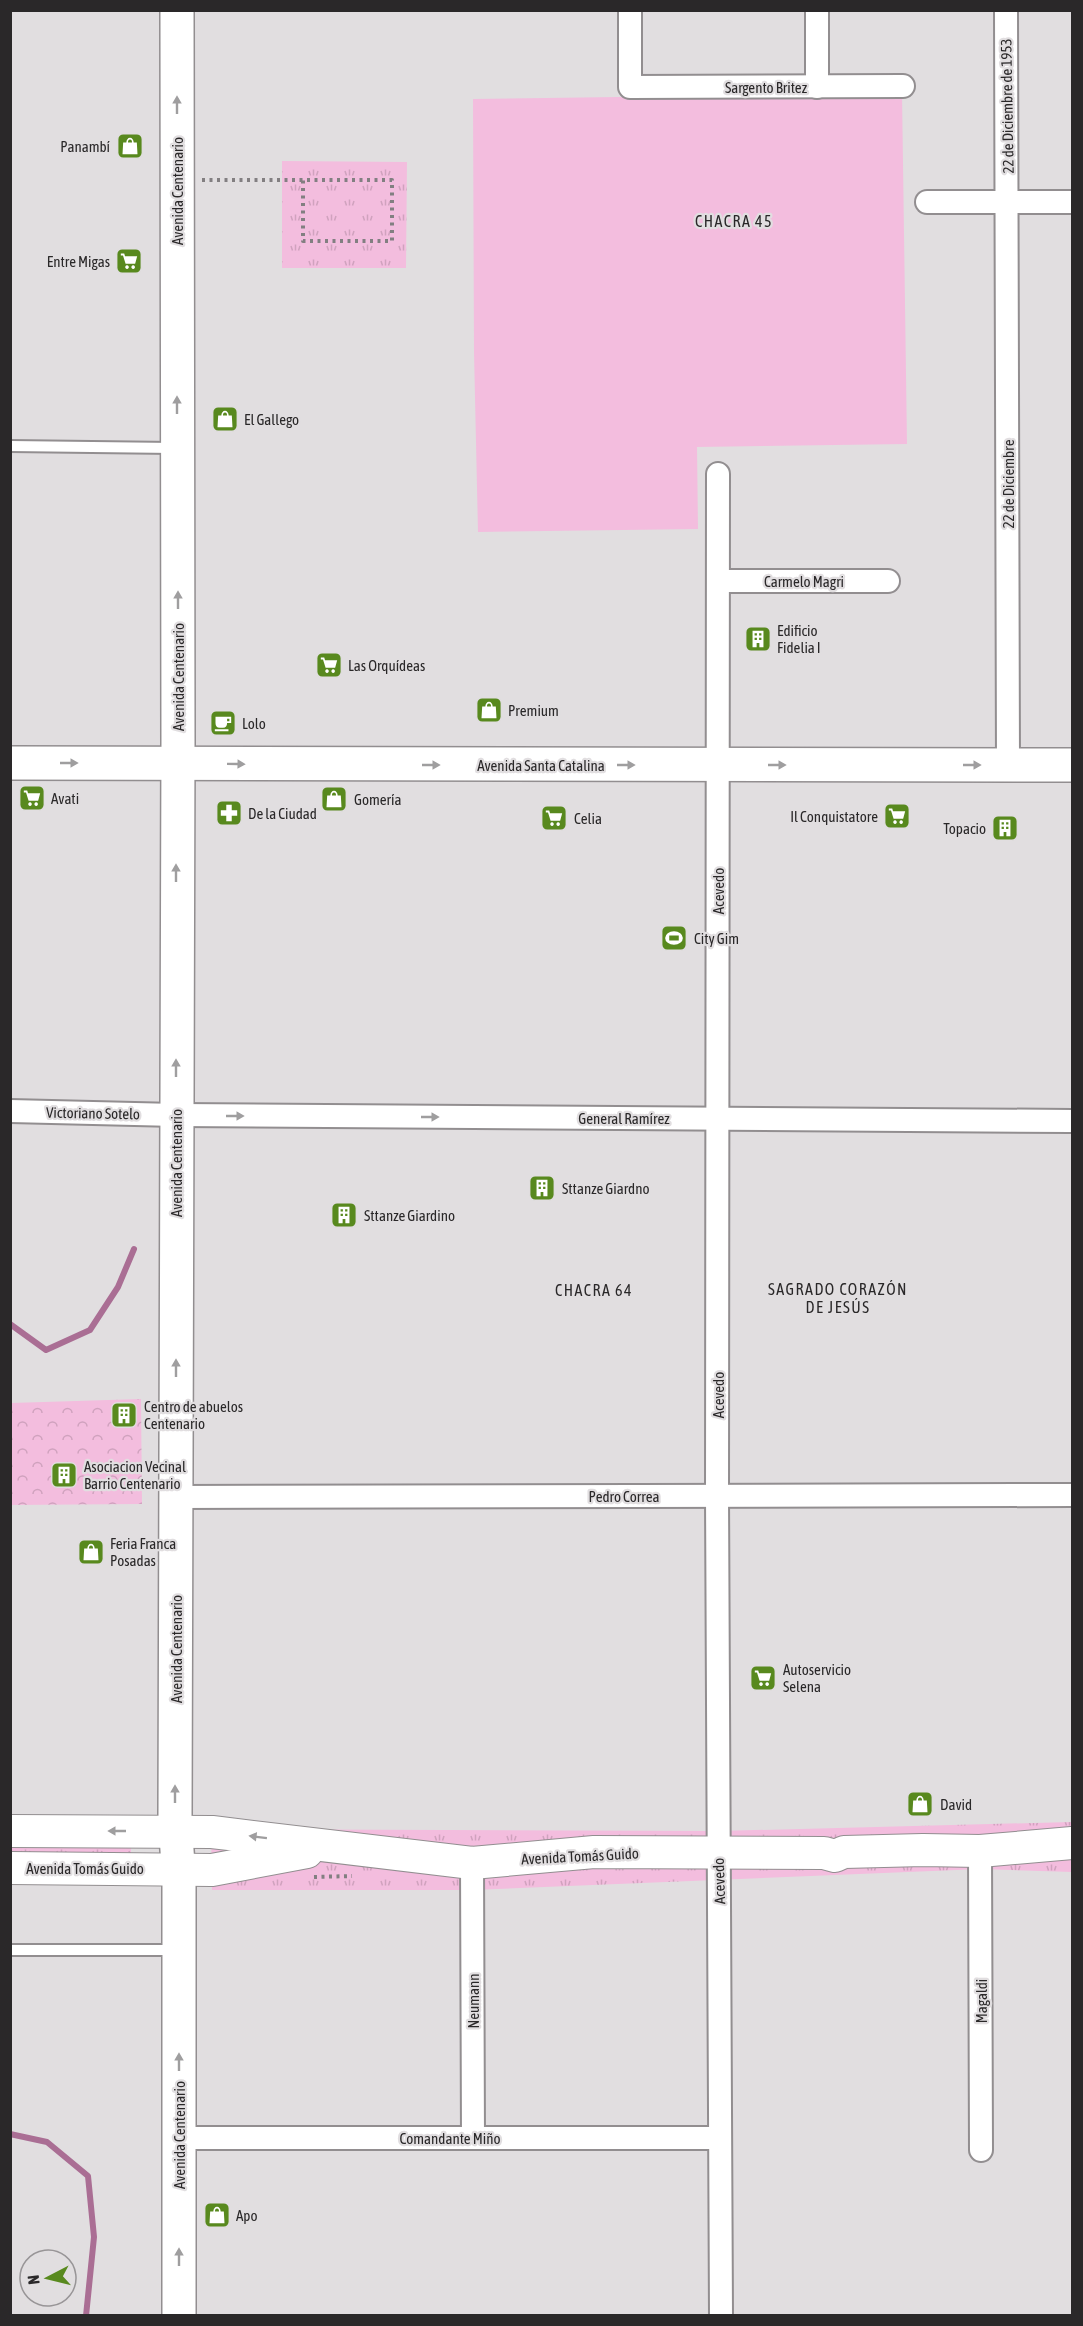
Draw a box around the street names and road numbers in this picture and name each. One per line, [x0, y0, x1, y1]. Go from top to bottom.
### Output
street label: 22 de Diciembre de 1953 [997, 38, 1017, 174]
street label: Sargento Britez [725, 79, 808, 96]
street label: Avenida Centenario [169, 137, 186, 245]
street label: 22 de Diciembre [1000, 439, 1017, 528]
street label: Carmelo Magri [764, 573, 844, 590]
street label: Avenida Centenario [170, 623, 187, 731]
street label: Avenida Santa Catalina [477, 757, 605, 774]
street label: Acevedo [710, 868, 727, 914]
street label: Victoriano Sotelo [46, 1104, 140, 1122]
street label: Avenida Centenario [168, 1109, 185, 1217]
street label: General Ramírez [578, 1110, 670, 1127]
street label: Acevedo [710, 1372, 727, 1418]
street label: Pedro Correa [588, 1488, 660, 1505]
street label: Avenida Centenario [168, 1595, 185, 1703]
street label: Avenida Tomás Guido [521, 1844, 639, 1868]
street label: Acevedo [710, 1857, 728, 1905]
street label: Avenida Tomás Guido [26, 1860, 144, 1877]
street label: Neumann [465, 1973, 482, 2029]
street label: Magaldi [973, 1979, 990, 2023]
street label: Avenida Centenario [171, 2081, 188, 2189]
street label: Comandante Miño [399, 2130, 501, 2147]

